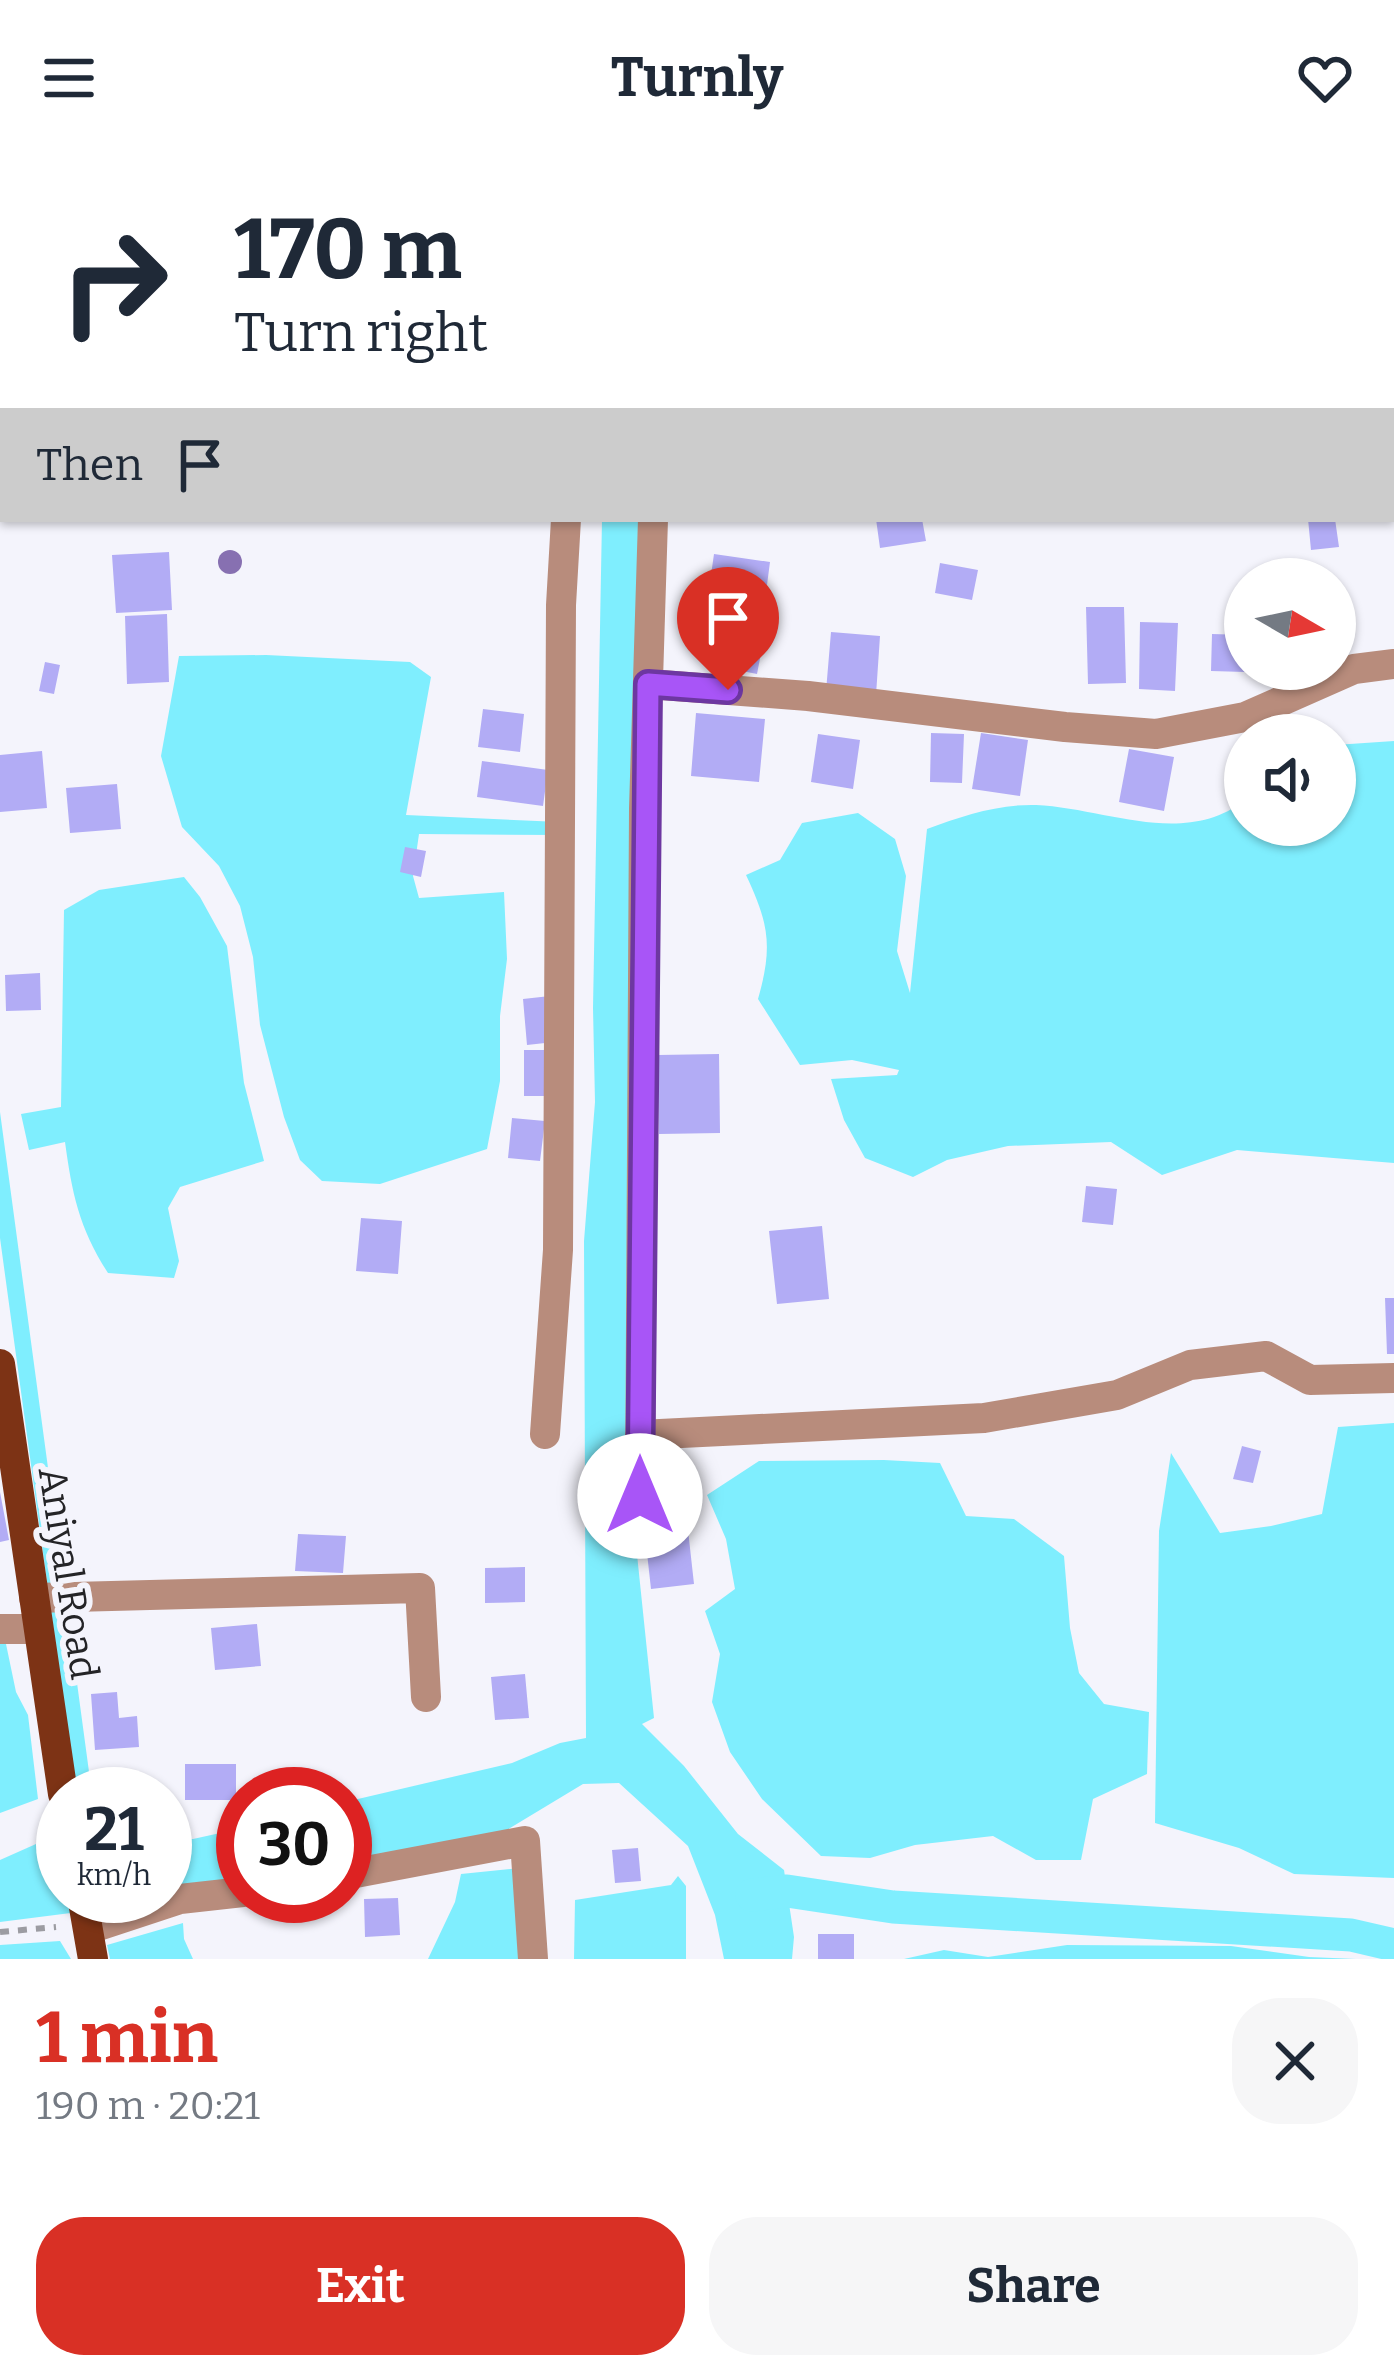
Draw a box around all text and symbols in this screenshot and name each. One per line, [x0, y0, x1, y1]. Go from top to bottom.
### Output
icon: menu [36, 45, 102, 111]
icon: heart [1292, 45, 1358, 111]
text: Turnly [611, 46, 783, 110]
text: 170 m [234, 199, 462, 300]
icon: right [36, 204, 192, 360]
text: Turn right [234, 301, 488, 365]
icon: arrive [167, 432, 233, 498]
text: Then [36, 438, 143, 492]
north arrow [1224, 558, 1356, 690]
map controls [1224, 558, 1356, 846]
pin [677, 567, 779, 690]
icon: arrive [695, 585, 761, 651]
button: sound [1224, 714, 1356, 846]
position arrow [577, 1433, 703, 1559]
street label: Aniyal Road [29, 1464, 108, 1683]
speed limit sign: 30 [216, 1767, 372, 1923]
text: 21 [84, 1794, 144, 1866]
text: km/h [77, 1857, 151, 1893]
text: 1 min [36, 1995, 218, 2081]
button: close [1232, 1998, 1358, 2124]
text: 190 m · 20:21 [36, 2083, 260, 2129]
button: Exit [36, 2217, 685, 2355]
button: Share [709, 2217, 1358, 2355]

